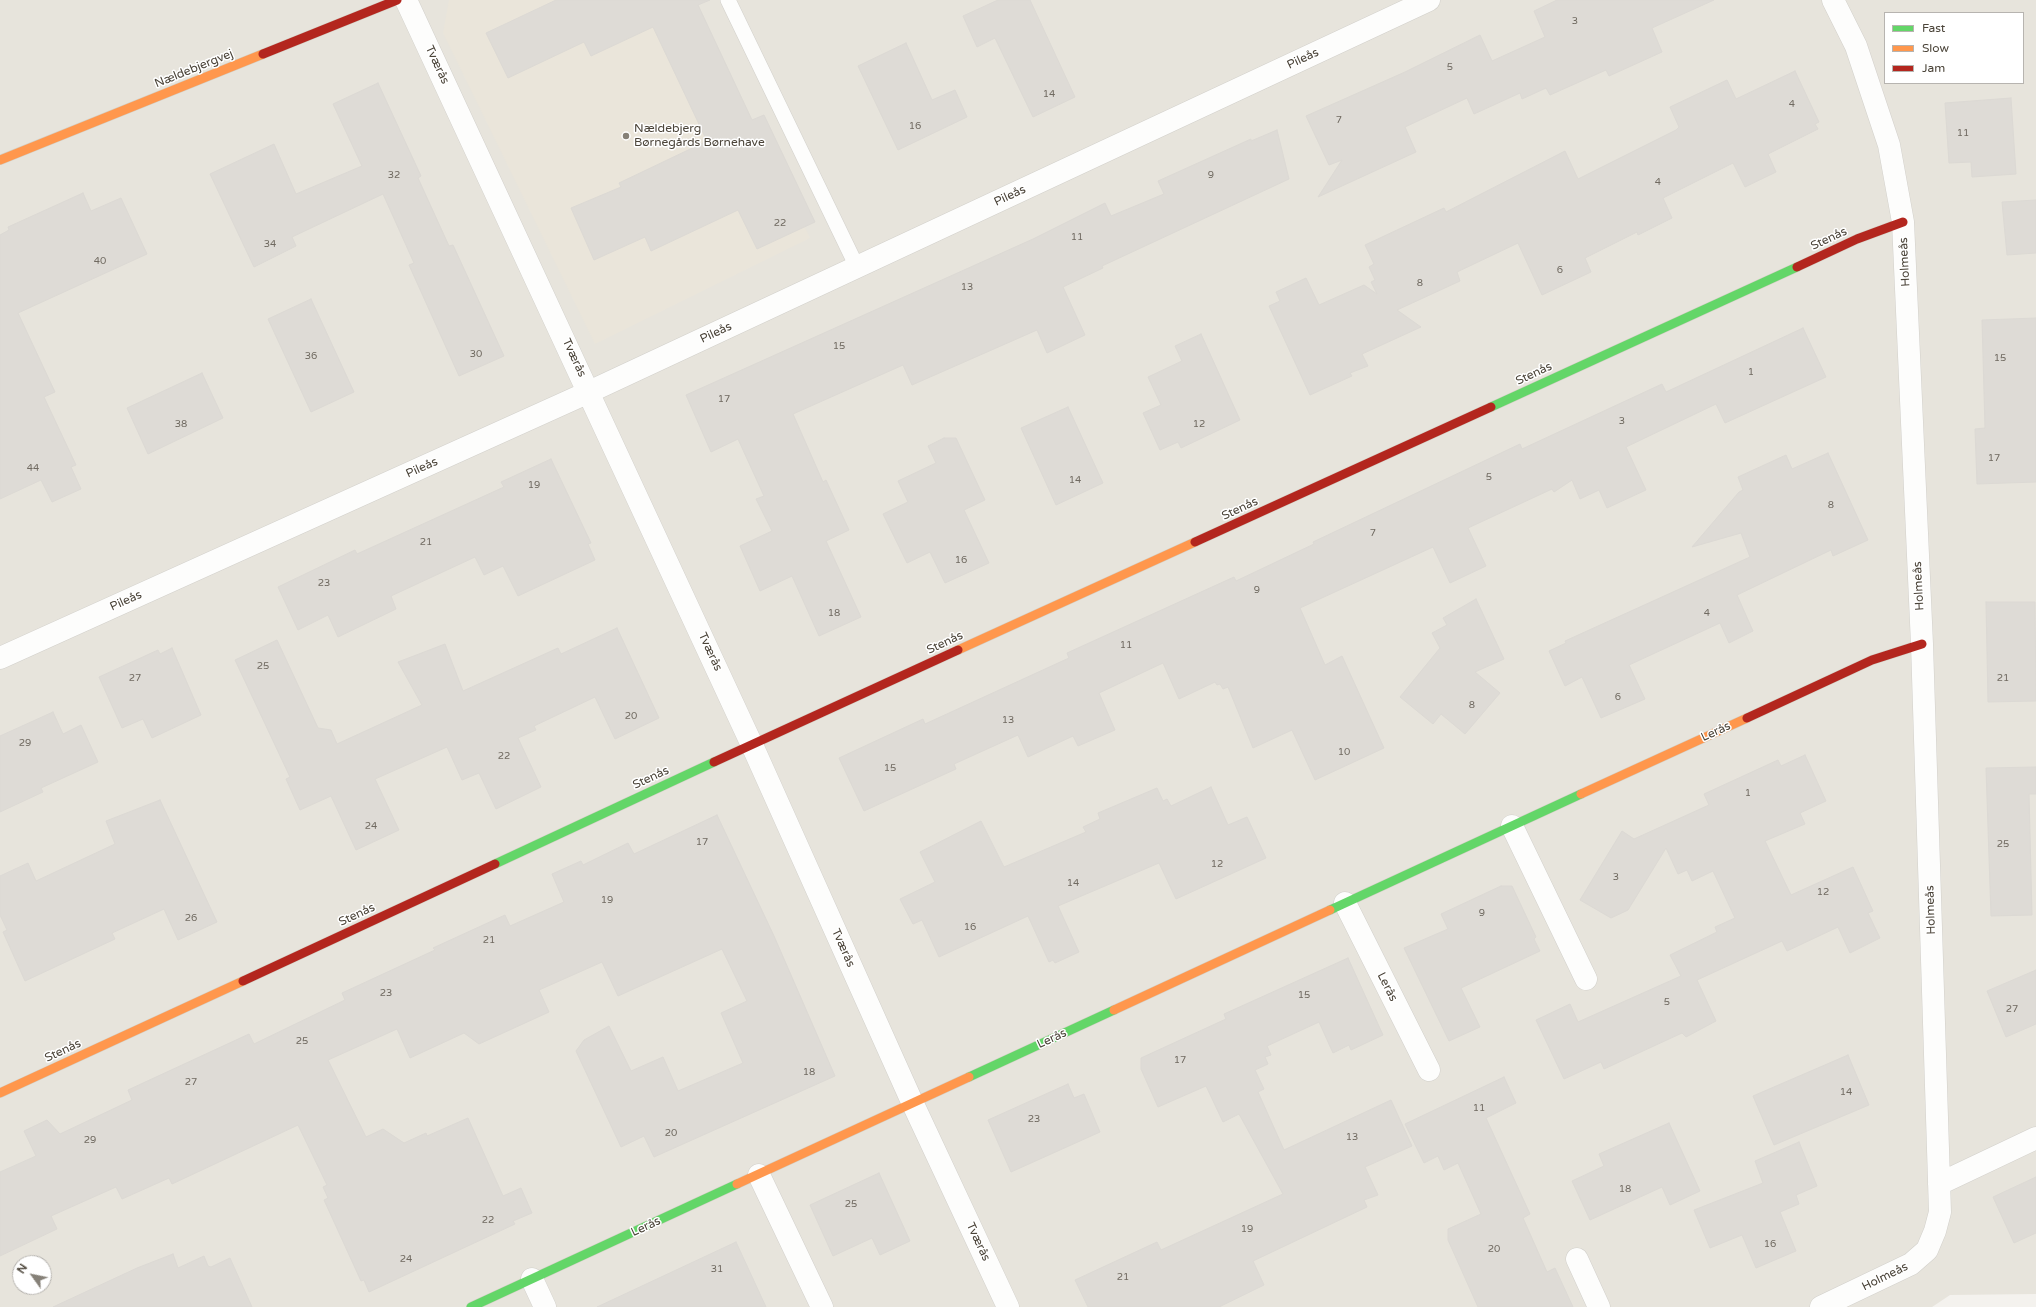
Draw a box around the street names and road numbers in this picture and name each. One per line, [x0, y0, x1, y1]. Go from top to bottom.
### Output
street label: Tværås [422, 43, 452, 87]
street label: Pileås [1285, 45, 1321, 73]
street label: Nældebjergvej [153, 47, 235, 91]
street label: Pileås [992, 182, 1028, 210]
street label: Stenås [1809, 224, 1849, 254]
street label: Holmeås [1897, 237, 1913, 287]
street label: Pileås [698, 319, 734, 347]
street label: Tværås [559, 336, 589, 380]
street label: Stenås [1514, 359, 1554, 389]
street label: Pileås [404, 455, 440, 481]
street label: Stenås [1220, 494, 1260, 524]
street label: Holmeås [1911, 561, 1927, 611]
street label: Pileås [108, 588, 144, 614]
street label: Stenås [925, 628, 965, 658]
street label: Tværås [695, 630, 725, 674]
street label: Lerås [1699, 719, 1733, 745]
street label: Stenås [631, 763, 671, 793]
street label: Holmeås [1923, 885, 1939, 935]
street label: Stenås [337, 900, 377, 930]
street label: Tværås [828, 926, 858, 970]
street label: Lerås [1374, 970, 1400, 1004]
street label: Lerås [1035, 1026, 1069, 1052]
street label: Stenås [43, 1036, 83, 1066]
street label: Lerås [629, 1214, 663, 1240]
street label: Tværås [963, 1220, 993, 1264]
street label: Holmeås [1860, 1260, 1910, 1294]

